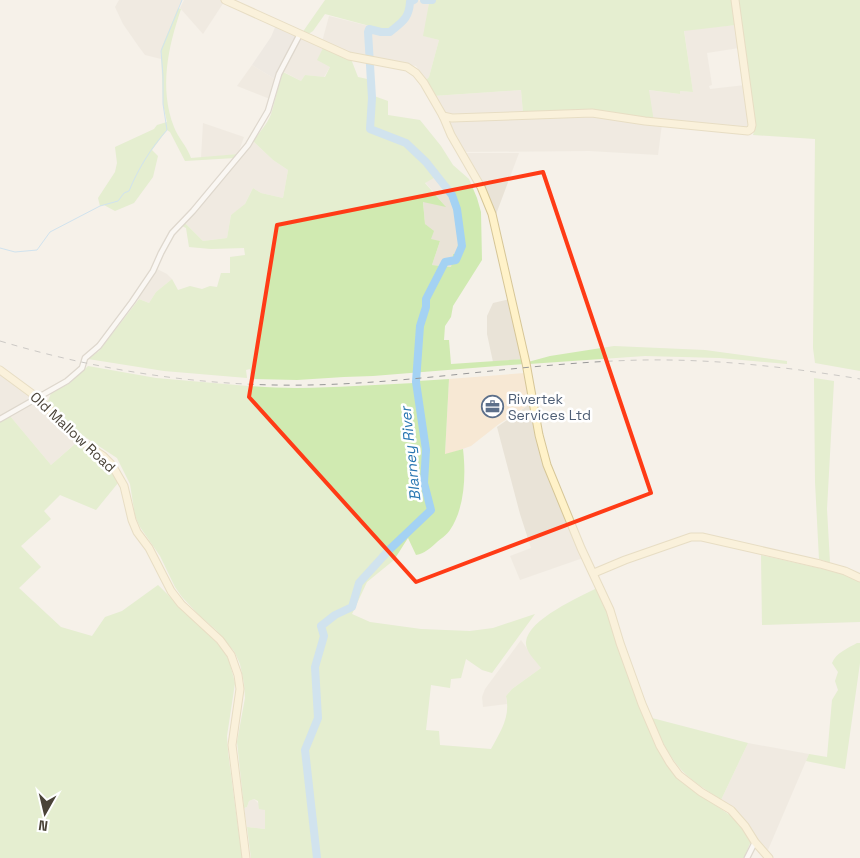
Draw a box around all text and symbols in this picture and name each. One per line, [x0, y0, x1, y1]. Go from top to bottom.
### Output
street label: Old Mallow Road [27, 388, 119, 476]
place label: Rivertek Services Ltd [508, 390, 591, 424]
office icon: Rivertek Services Ltd [480, 395, 504, 419]
water label: Blarney River [395, 405, 424, 502]
north arrow [20, 788, 70, 838]
text: N [37, 816, 49, 835]

